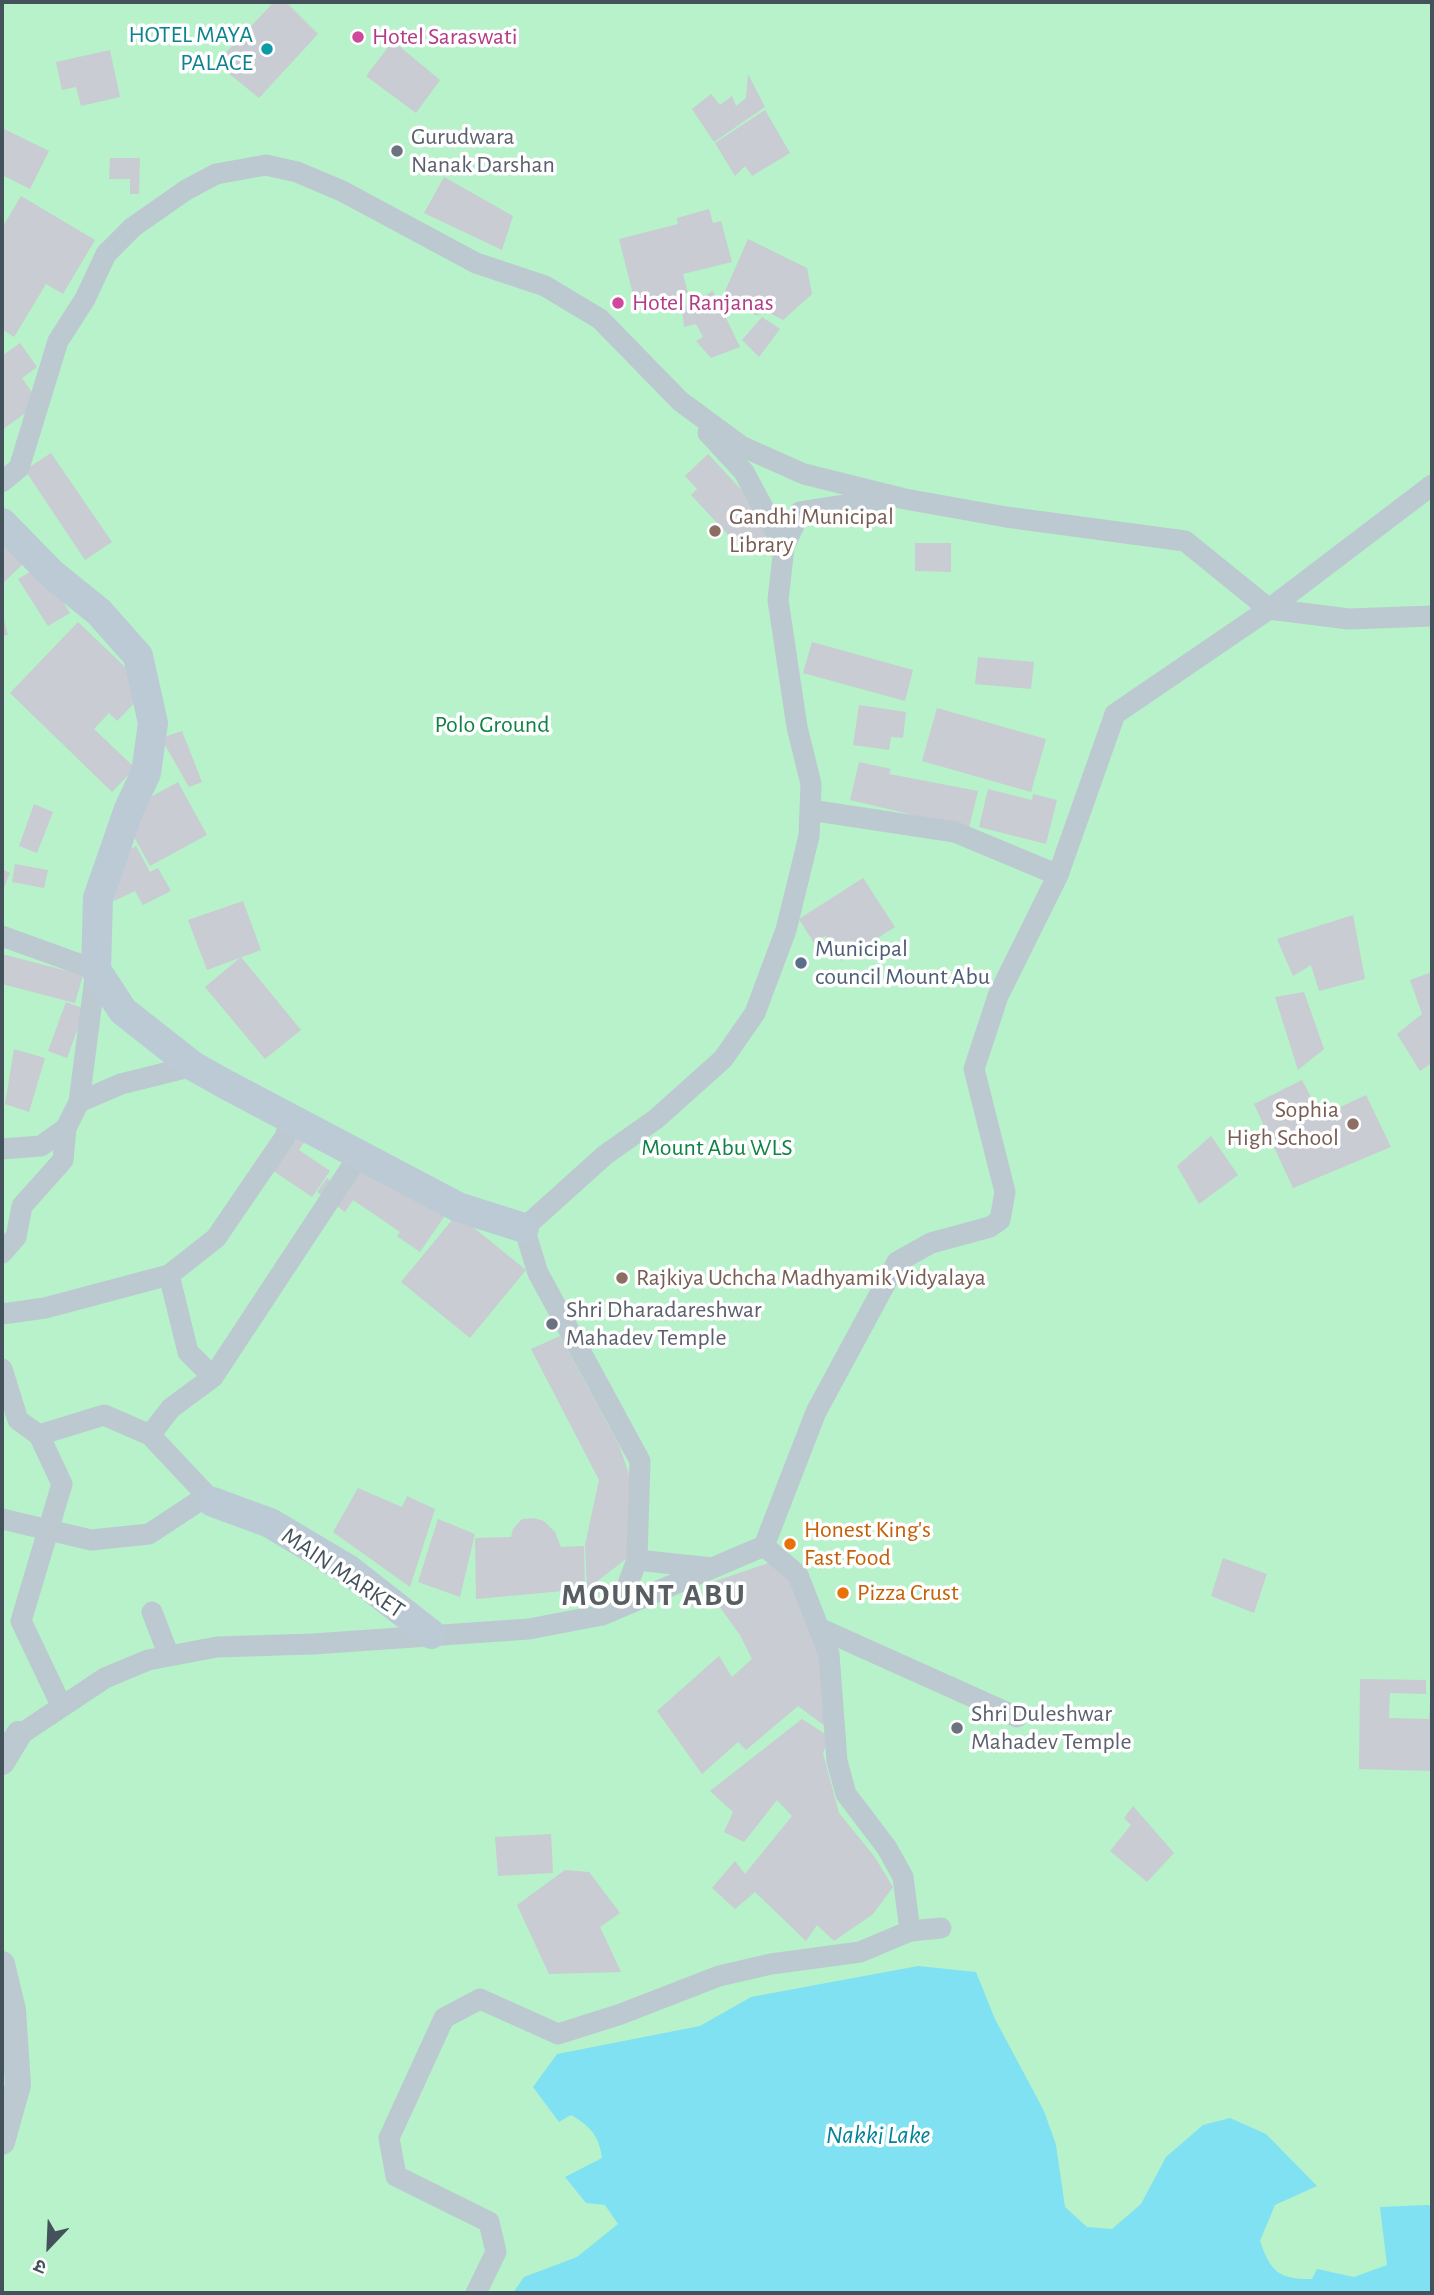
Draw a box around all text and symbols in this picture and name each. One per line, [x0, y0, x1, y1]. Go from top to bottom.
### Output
place label: HOTEL MAYA PALACE [128, 21, 253, 77]
place label: Hotel Saraswati [372, 23, 518, 51]
marker: Hotel Saraswati [350, 29, 366, 45]
marker: HOTEL MAYA PALACE [259, 41, 275, 57]
place label: Gurudwara Nanak Darshan [411, 123, 555, 179]
marker: Gurudwara Nanak Darshan [389, 143, 405, 159]
place label: Hotel Ranjanas [632, 289, 774, 317]
marker: Hotel Ranjanas [610, 295, 626, 311]
place label: Gandhi Municipal Library [729, 503, 894, 559]
marker: Gandhi Municipal Library [707, 523, 723, 539]
park label: Polo Ground [434, 711, 550, 739]
place label: Municipal council Mount Abu [815, 935, 990, 991]
marker: Municipal council Mount Abu [793, 955, 809, 971]
place label: Sophia High School [1227, 1096, 1339, 1152]
marker: Sophia High School [1345, 1116, 1361, 1132]
park label: Mount Abu WLS [641, 1134, 793, 1162]
place label: Rajkiya Uchcha Madhyamik Vidyalaya [636, 1264, 986, 1292]
marker: Rajkiya Uchcha Madhyamik Vidyalaya [614, 1270, 630, 1286]
place label: Shri Dharadareshwar Mahadev Temple [566, 1296, 762, 1352]
marker: Shri Dharadareshwar Mahadev Temple [544, 1316, 560, 1332]
place label: Honest King's Fast Food [804, 1516, 931, 1572]
street label: MAIN MARKET [276, 1521, 410, 1625]
marker: Honest King's Fast Food [782, 1536, 798, 1552]
district label: MOUNT ABU [562, 1576, 746, 1614]
place label: Pizza Crust [857, 1579, 959, 1607]
marker: Pizza Crust [835, 1585, 851, 1601]
place label: Shri Duleshwar Mahadev Temple [971, 1700, 1132, 1756]
marker: Shri Duleshwar Mahadev Temple [949, 1720, 965, 1736]
water label: Nakki Lake [826, 2119, 930, 2151]
north arrow [14, 2211, 84, 2281]
text: उ [32, 2255, 49, 2277]

